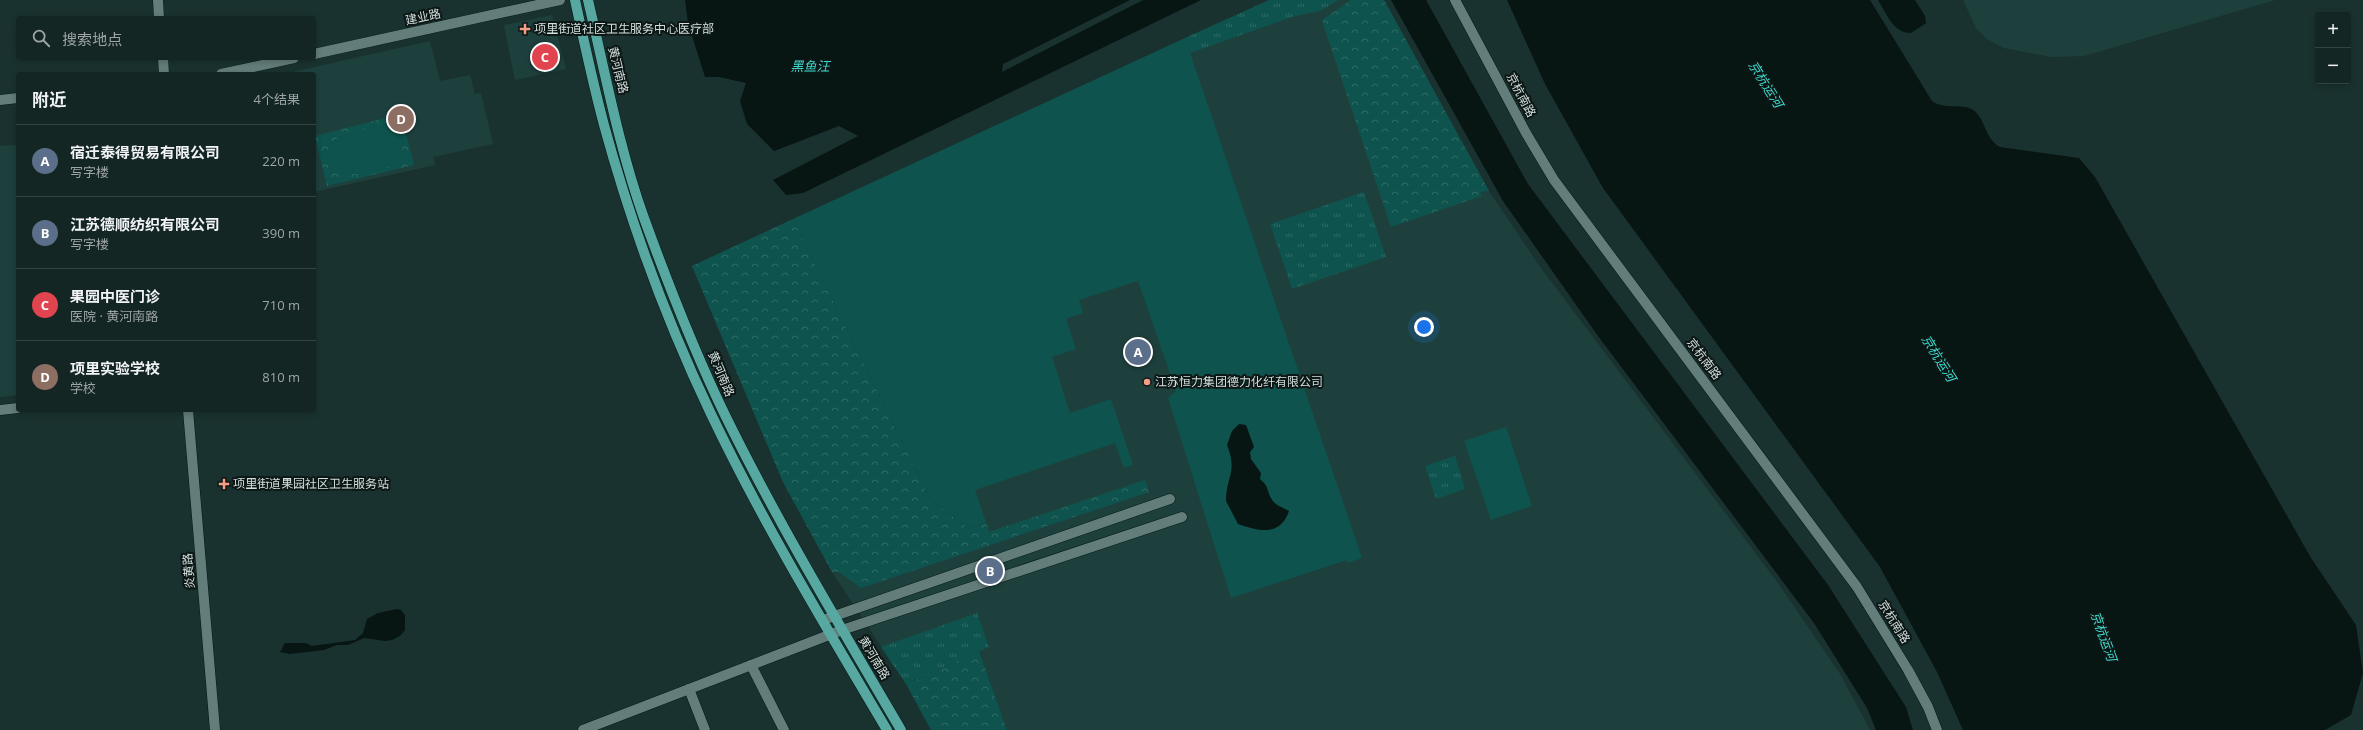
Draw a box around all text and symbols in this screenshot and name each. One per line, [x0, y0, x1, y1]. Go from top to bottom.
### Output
street label: 建业路 [404, 4, 442, 29]
map controls [2315, 12, 2351, 84]
button: + [2315, 12, 2351, 48]
search box [16, 16, 316, 60]
place label: 项里街道社区卫生服务中心医疗部 [534, 20, 714, 37]
marker: 项里街道社区卫生服务中心医疗部 [519, 23, 531, 35]
icon: search [30, 27, 52, 49]
text: 搜索地点 [62, 29, 122, 49]
pin: C [532, 42, 558, 72]
street label: 黄河南路 [604, 45, 633, 95]
button: − [2315, 48, 2351, 84]
water label: 黑鱼汪 [790, 57, 831, 75]
water label: 京杭运河 [1745, 57, 1789, 113]
street label: 京杭南路 [1503, 70, 1540, 120]
text: 附近 [32, 88, 66, 111]
text: 4个结果 [254, 90, 300, 108]
pin: D [388, 104, 414, 134]
text: 宿迁泰得贸易有限公司 [70, 142, 220, 162]
text: A [41, 152, 49, 170]
text: 220 m [262, 152, 300, 170]
text: 写字楼 [70, 163, 109, 181]
text: 江苏德顺纺织有限公司 [70, 214, 220, 234]
text: B [41, 224, 49, 242]
text: 390 m [262, 224, 300, 242]
text: 写字楼 [70, 235, 109, 253]
text: 果园中医门诊 [70, 286, 160, 306]
text: C [41, 296, 49, 314]
text: 710 m [262, 296, 300, 314]
text: 医院 · 黄河南路 [70, 307, 158, 325]
your location [1414, 317, 1434, 337]
water label: 京杭运河 [1918, 331, 1962, 387]
street label: 京杭南路 [1683, 334, 1726, 383]
pin: A [1125, 337, 1151, 367]
street label: 黄河南路 [704, 348, 739, 399]
text: 项里实验学校 [70, 358, 160, 378]
text: D [40, 368, 50, 386]
text: 810 m [262, 368, 300, 386]
place label: 江苏恒力集团德力化纤有限公司 [1155, 373, 1323, 390]
marker: 江苏恒力集团德力化纤有限公司 [1142, 377, 1152, 387]
text: 学校 [70, 379, 96, 397]
place label: 项里街道果园社区卫生服务站 [233, 475, 389, 492]
marker: 项里街道果园社区卫生服务站 [218, 478, 230, 490]
street label: 炎黄路 [178, 552, 199, 590]
pin: B [977, 556, 1003, 586]
street label: 京杭南路 [1874, 597, 1914, 647]
water label: 京杭运河 [2087, 608, 2122, 666]
street label: 黄河南路 [855, 633, 894, 683]

